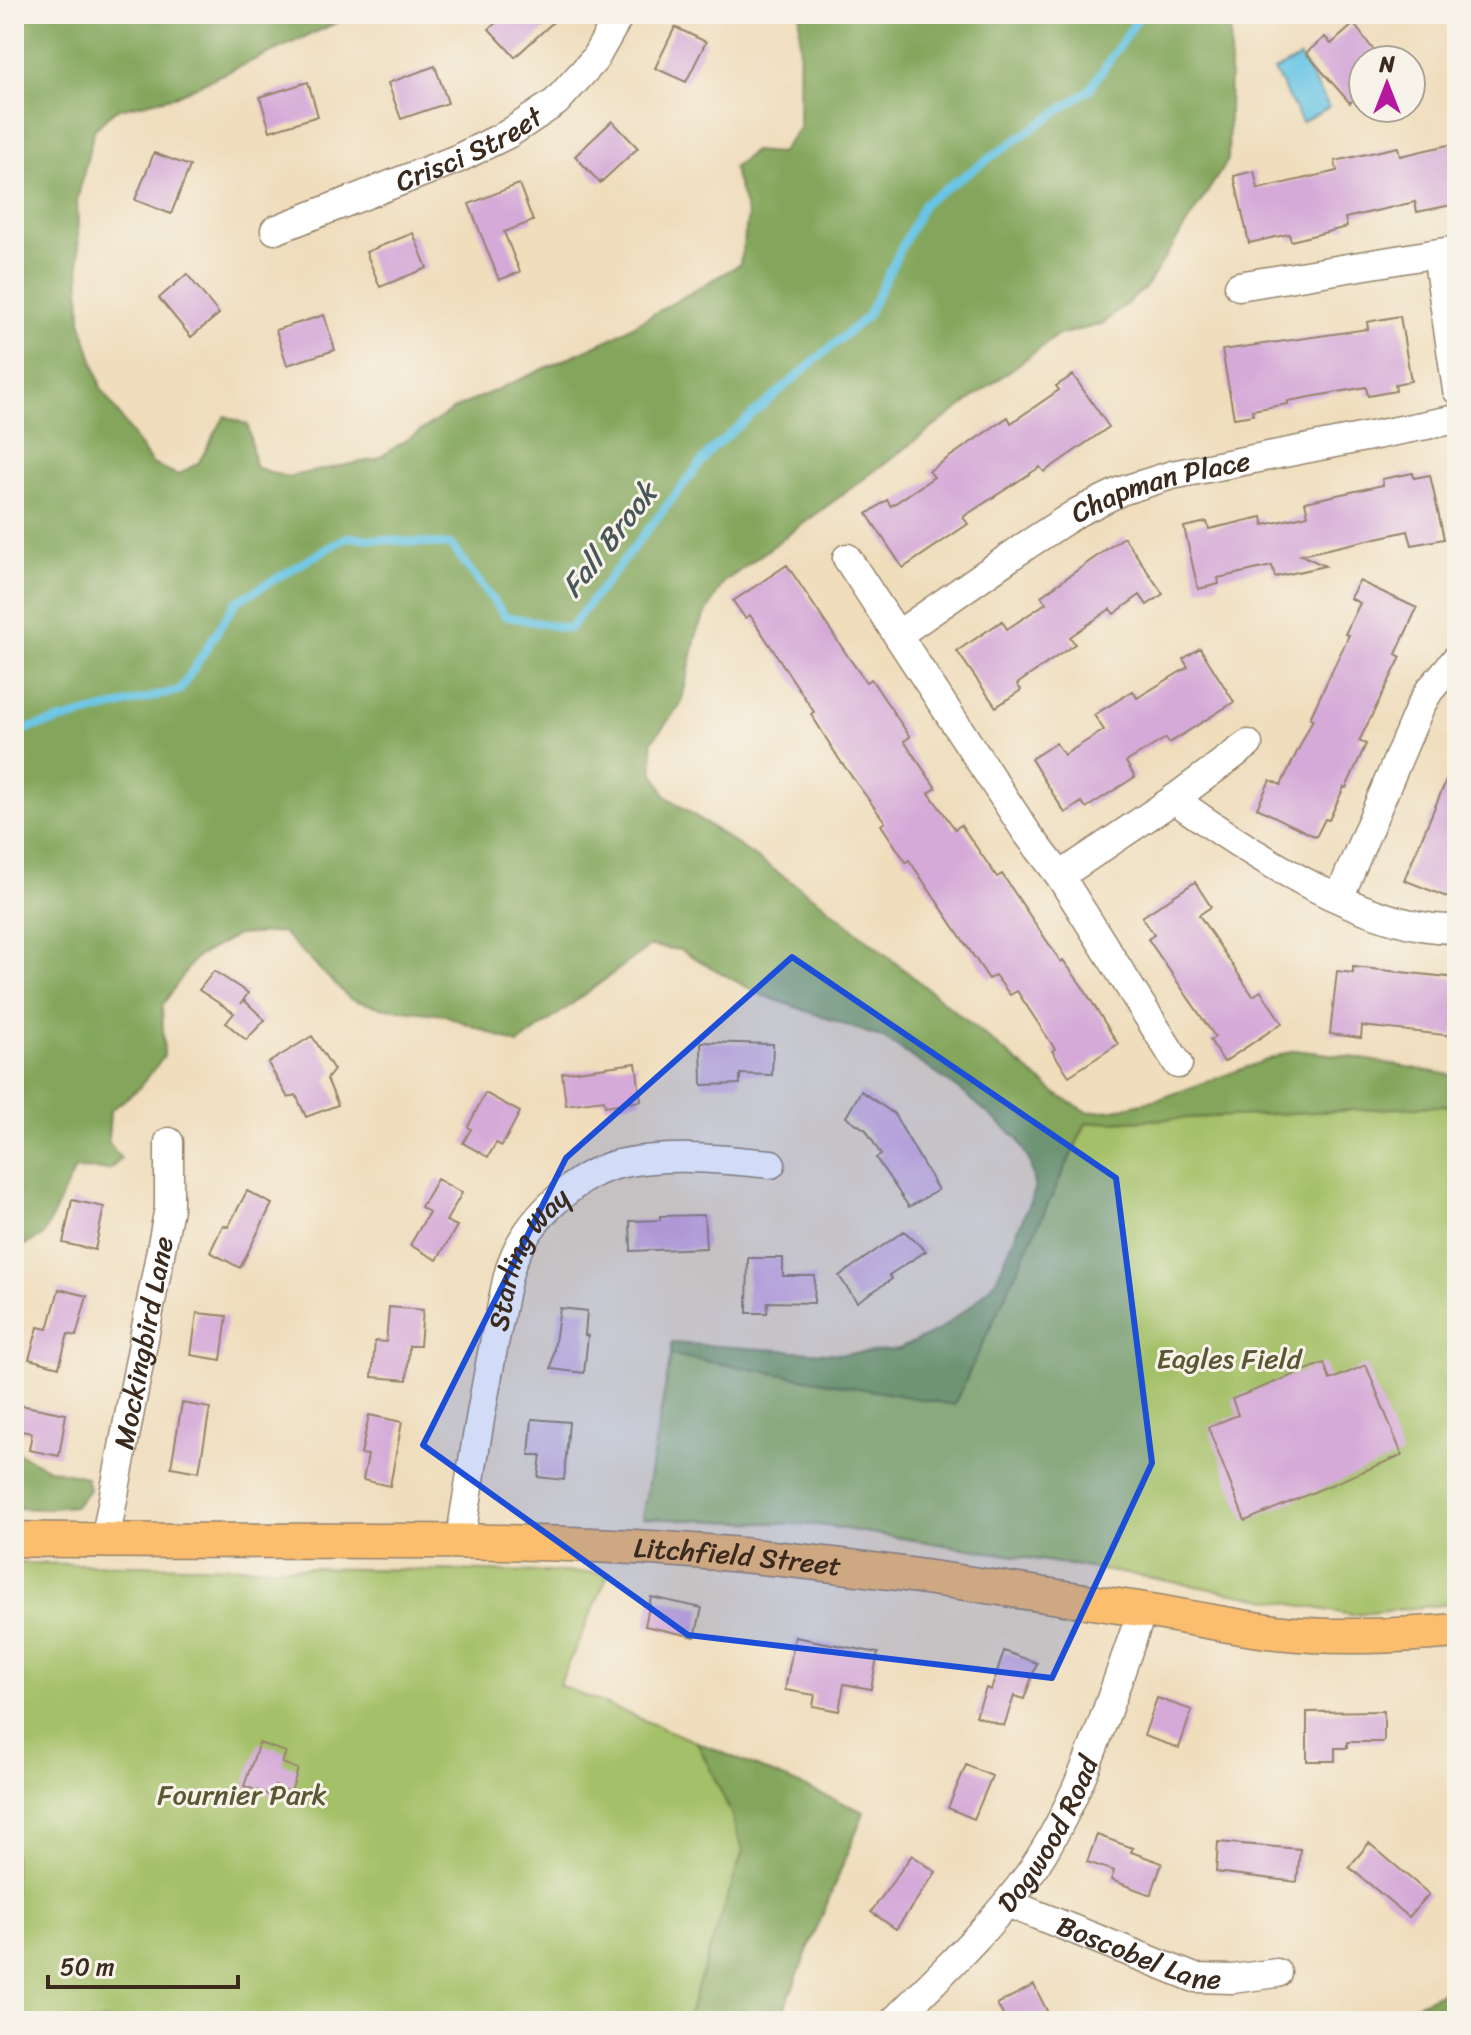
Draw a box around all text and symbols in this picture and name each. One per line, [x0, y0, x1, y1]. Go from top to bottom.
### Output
north arrow [1347, 44, 1427, 124]
text: N [1378, 45, 1395, 84]
street label: Crisci Street [388, 92, 554, 206]
street label: Chapman Place [1062, 436, 1255, 537]
water label: Fall Brook [547, 467, 674, 609]
street label: Starling Way [473, 1174, 582, 1336]
street label: Mockingbird Lane [99, 1232, 188, 1453]
park label: Eagles Field [1157, 1334, 1304, 1383]
street label: Litchfield Street [632, 1523, 844, 1591]
street label: Dogwood Road [984, 1746, 1113, 1924]
park label: Fournier Park [157, 1770, 327, 1819]
street label: Boscobel Lane [1049, 1901, 1222, 2004]
scale bar [48, 1939, 238, 1989]
text: 50 m [60, 1946, 115, 1988]

